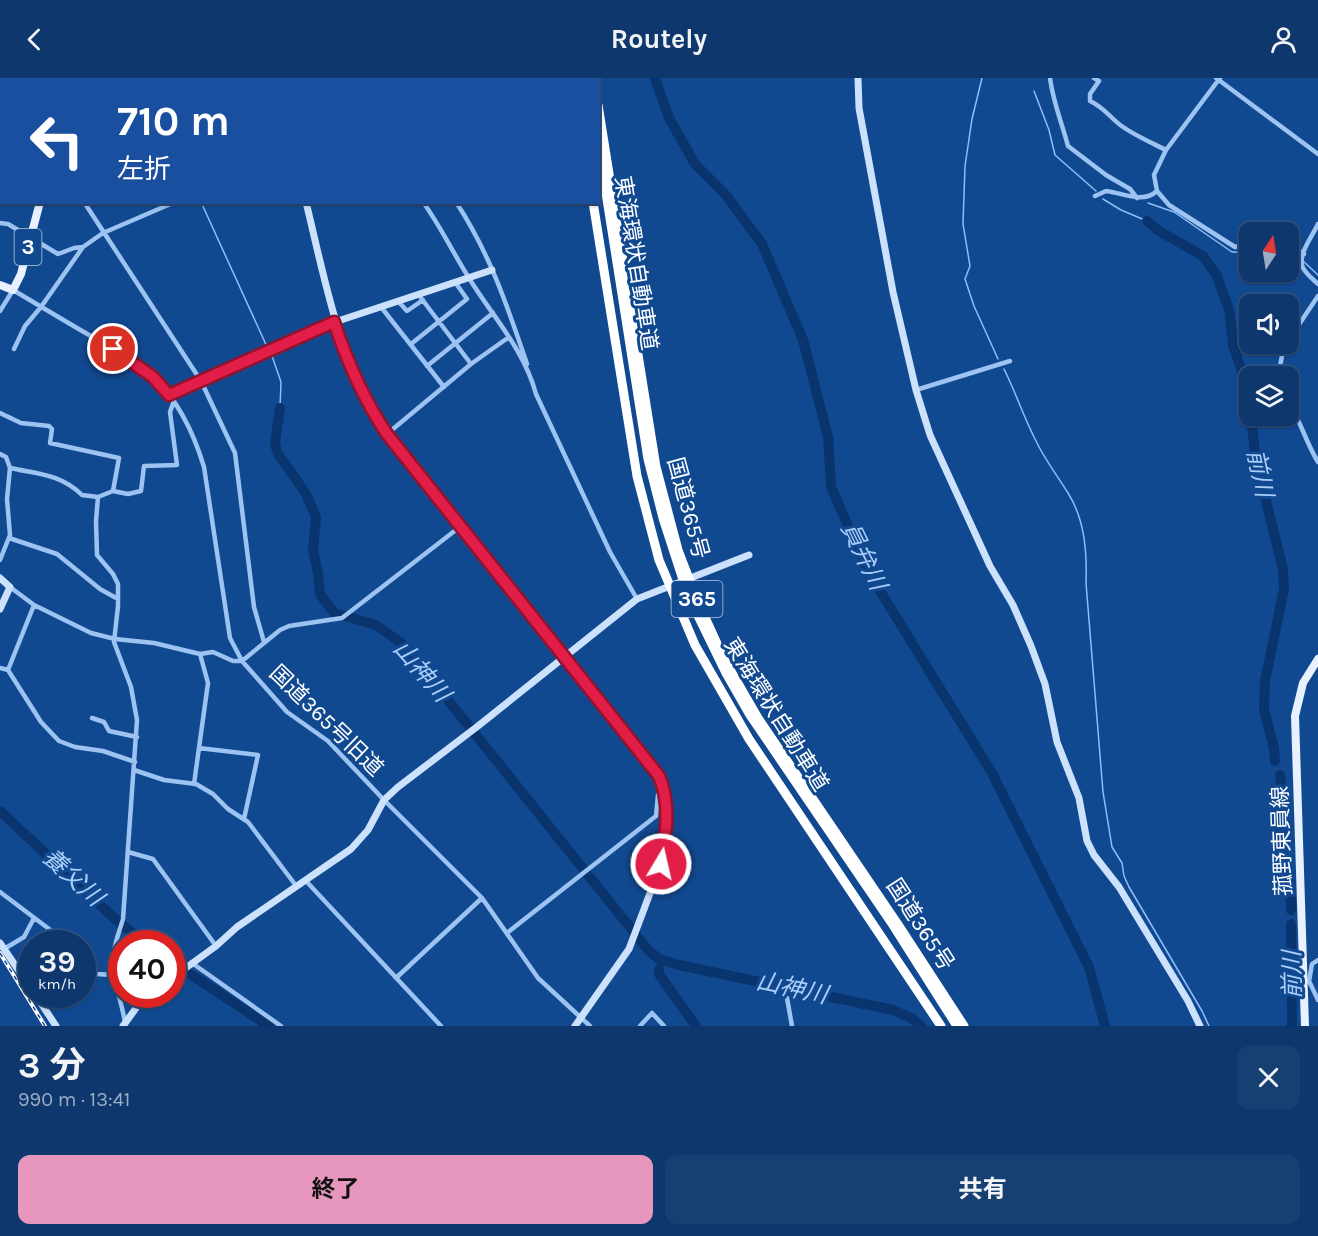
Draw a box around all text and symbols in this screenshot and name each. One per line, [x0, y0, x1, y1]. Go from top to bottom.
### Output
icon: back [18, 23, 51, 56]
text: Routely [611, 23, 707, 55]
icon: person [1267, 23, 1300, 56]
text: 710 m [117, 96, 230, 146]
icon: left [18, 102, 96, 180]
text: 左折 [117, 153, 171, 185]
street label: 東海環状自動車道 [609, 174, 663, 352]
north arrow [1239, 222, 1299, 282]
map controls [1239, 222, 1299, 426]
road number: 3 [15, 229, 42, 265]
button: sound [1239, 294, 1299, 354]
pin [87, 323, 138, 374]
icon: arrive [96, 332, 129, 365]
button: layers [1239, 366, 1299, 426]
water label: 前川 [1241, 447, 1279, 502]
street label: 国道365号 [662, 455, 714, 562]
water label: 員弁川 [836, 518, 894, 597]
road number: 365 [672, 581, 722, 617]
street label: 東海環状自動車道 [718, 633, 834, 796]
water label: 山神川 [388, 635, 458, 710]
street label: 国道365号旧道 [264, 660, 389, 781]
street label: 菰野東員線 [1267, 786, 1297, 896]
position arrow [629, 832, 693, 896]
water label: 養父川 [37, 843, 111, 914]
street label: 国道365号 [881, 874, 959, 975]
speed limit sign: 40 [108, 930, 186, 1008]
text: 39 [39, 944, 75, 980]
water label: 前川 [1278, 948, 1306, 999]
water label: 山神川 [754, 967, 833, 1010]
text: km/h [38, 975, 76, 993]
text: 3 分 [18, 1044, 86, 1086]
button: close [1237, 1046, 1300, 1109]
text: 990 m · 13:41 [18, 1088, 130, 1111]
button: 終了 [18, 1155, 653, 1224]
button: 共有 [665, 1155, 1300, 1224]

